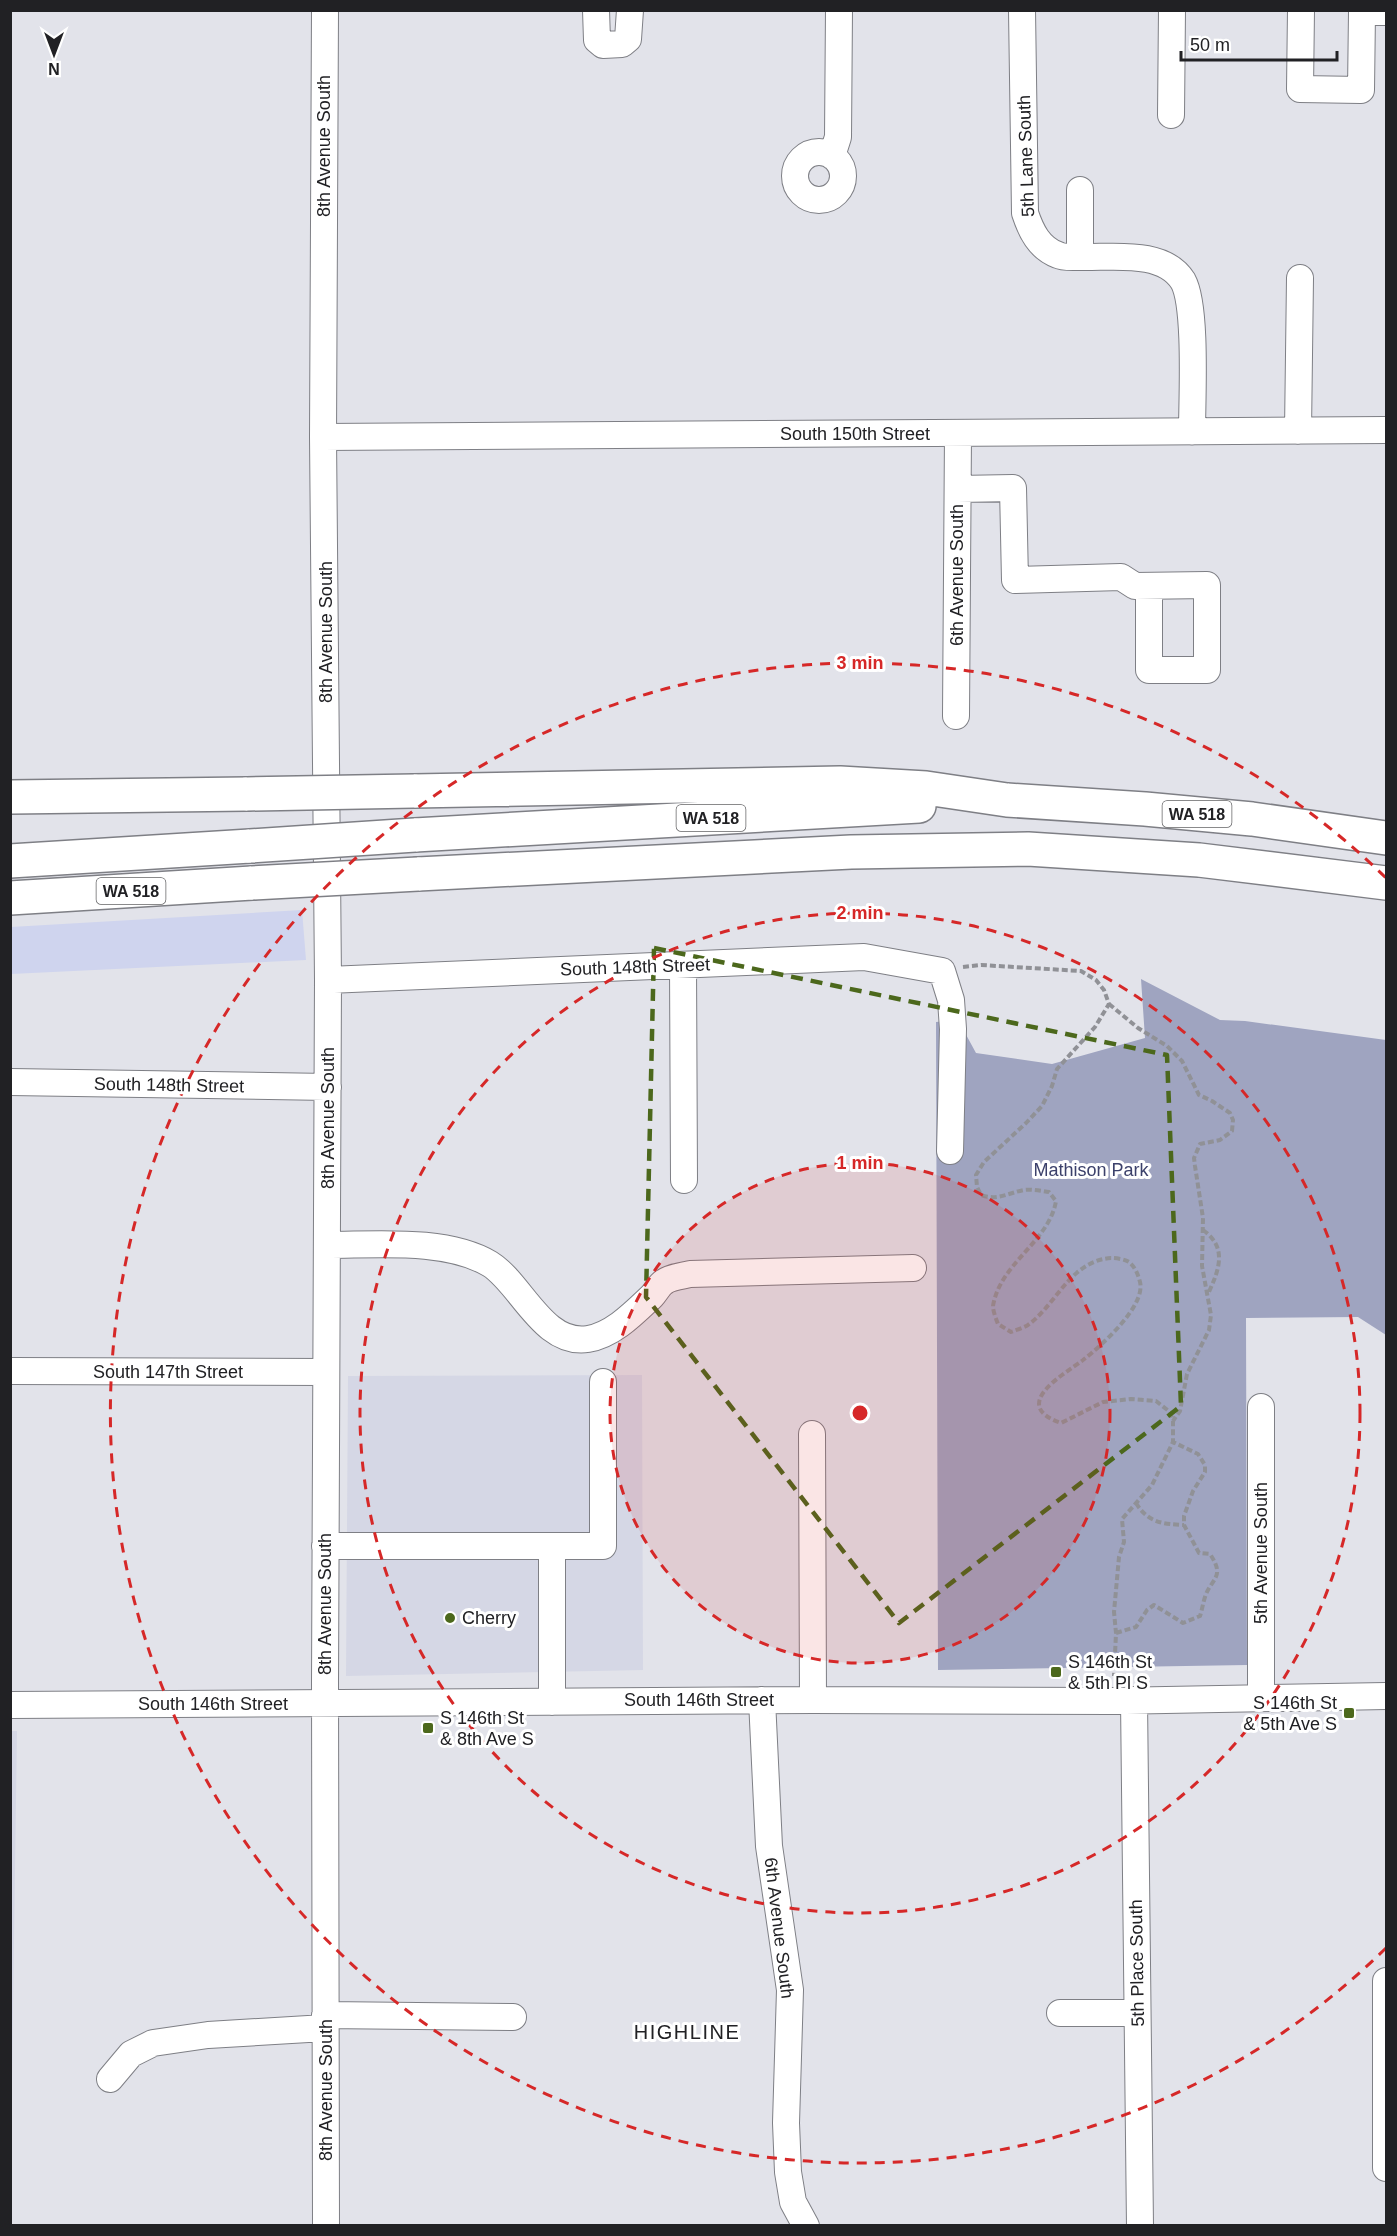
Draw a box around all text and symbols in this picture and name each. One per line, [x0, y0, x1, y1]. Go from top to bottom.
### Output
north arrow [24, 24, 84, 84]
scale bar [1181, 24, 1337, 62]
text: 50 m [1190, 35, 1230, 55]
text: N [48, 60, 60, 77]
street label: 8th Avenue South [314, 75, 334, 217]
street label: 5th Lane South [1014, 95, 1038, 217]
street label: South 150th Street [780, 424, 930, 444]
street label: 6th Avenue South [947, 504, 967, 646]
street label: 8th Avenue South [316, 561, 336, 703]
text: 3 min [836, 653, 884, 673]
road number: WA 518 [1162, 801, 1232, 827]
road number: WA 518 [676, 805, 746, 831]
road number: WA 518 [96, 878, 166, 904]
text: 2 min [836, 903, 884, 923]
street label: South 148th Street [560, 954, 710, 980]
street label: 8th Avenue South [318, 1047, 338, 1189]
street label: South 148th Street [94, 1074, 244, 1096]
text: 1 min [836, 1153, 884, 1173]
park label: Mathison Park [1033, 1160, 1150, 1180]
street label: South 147th Street [93, 1362, 243, 1382]
centre of rings [850, 1403, 870, 1423]
street label: 5th Avenue South [1251, 1482, 1271, 1624]
street label: 8th Avenue South [315, 1533, 335, 1675]
place label: Cherry [462, 1608, 516, 1628]
marker: Cherry [443, 1611, 457, 1625]
place label: S 146th St & 5th Pl S [1068, 1652, 1152, 1693]
marker: S 146th St & 5th Pl S [1049, 1665, 1063, 1679]
street label: South 146th Street [624, 1690, 774, 1710]
place label: S 146th St & 5th Ave S [1243, 1693, 1337, 1734]
street label: South 146th Street [138, 1694, 288, 1714]
marker: S 146th St & 5th Ave S [1342, 1706, 1356, 1720]
place label: S 146th St & 8th Ave S [440, 1708, 534, 1749]
marker: S 146th St & 8th Ave S [421, 1721, 435, 1735]
street label: 6th Avenue South [760, 1856, 798, 2000]
street label: 5th Place South [1126, 1899, 1148, 2027]
street label: 8th Avenue South [316, 2019, 336, 2161]
district label: HIGHLINE [634, 2021, 740, 2043]

